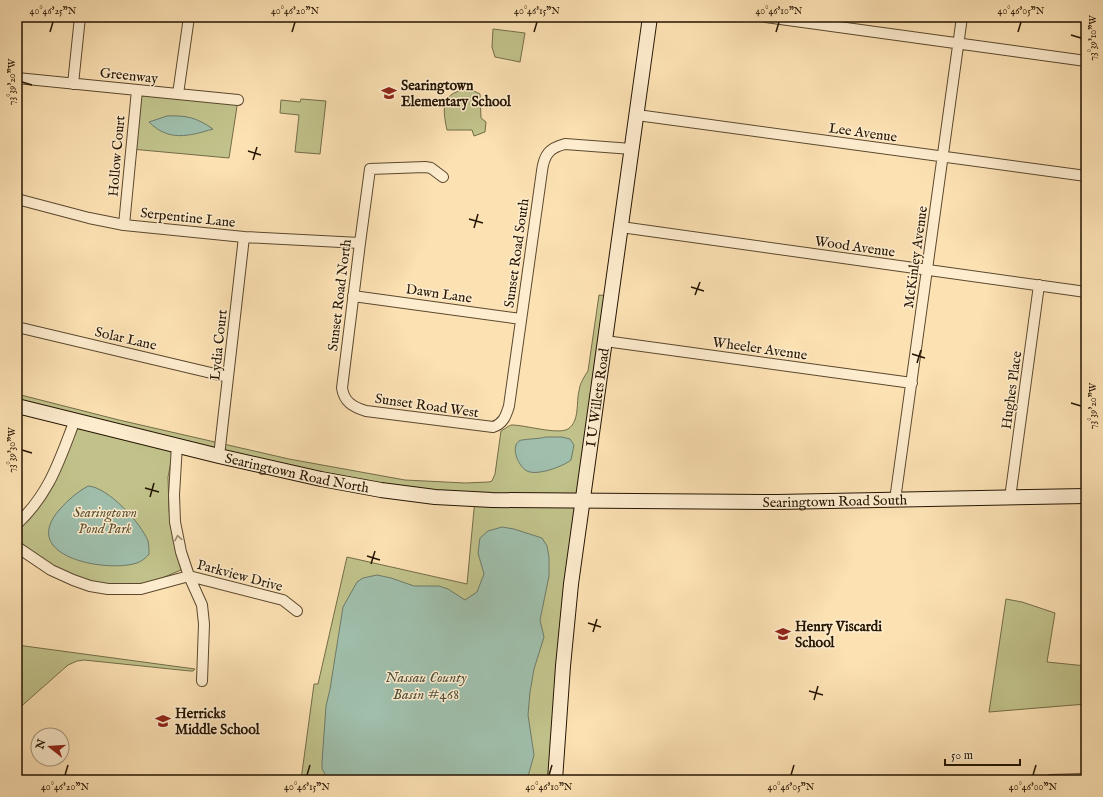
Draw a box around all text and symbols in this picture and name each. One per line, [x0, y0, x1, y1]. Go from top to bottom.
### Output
text: 40°46'25"N [30, 5, 77, 18]
text: 40°46'20"N [271, 5, 319, 18]
text: 40°46'15"N [514, 5, 560, 18]
text: 40°46'10"N [755, 5, 803, 18]
text: 40°46'05"N [997, 5, 1045, 18]
text: 73°39'10"W [1087, 15, 1100, 61]
text: 73°39'20"W [6, 58, 19, 105]
street label: Greenway [99, 64, 159, 88]
place label: Searingtown Elementary School [401, 77, 512, 111]
school or university icon: Searingtown Elementary School [380, 84, 398, 102]
street label: Hollow Court [104, 115, 130, 197]
street label: Lee Avenue [828, 119, 899, 147]
street label: Sunset Road South [500, 197, 534, 309]
street label: Serpentine Lane [139, 204, 237, 232]
street label: McKinley Avenue [900, 204, 932, 309]
street label: Wood Avenue [813, 232, 897, 262]
street label: Sunset Road North [324, 238, 356, 352]
street label: Dawn Lane [405, 280, 474, 308]
street label: Lydia Court [206, 309, 232, 382]
street label: Solar Lane [93, 323, 159, 355]
street label: Wheeler Avenue [711, 333, 809, 365]
street label: I U Willets Road [582, 346, 614, 448]
street label: Hughes Place [998, 349, 1026, 430]
text: 73°39'20"W [1087, 382, 1100, 429]
street label: Sunset Road West [374, 390, 480, 422]
text: 73°39'30"W [6, 427, 19, 473]
street label: Searingtown Road North [223, 450, 371, 498]
street label: Searingtown Road South [762, 491, 908, 512]
park label: Searingtown Pond Park [73, 504, 137, 538]
one-way arrow [174, 535, 183, 541]
street label: Parkview Drive [195, 556, 285, 596]
place label: Henry Viscardi School [795, 618, 882, 652]
school or university icon: Henry Viscardi School [774, 625, 792, 643]
water label: Nassau County Basin #468 [385, 668, 467, 704]
place label: Herricks Middle School [175, 705, 261, 739]
school or university icon: Herricks Middle School [154, 712, 172, 730]
north arrow [30, 727, 70, 767]
text: N [33, 737, 50, 752]
scale bar [945, 741, 1020, 767]
text: 50 m [951, 748, 973, 763]
text: 40°46'20"N [41, 781, 89, 794]
text: 40°46'15"N [284, 781, 330, 794]
text: 40°46'10"N [525, 781, 573, 794]
text: 40°46'05"N [767, 781, 815, 794]
text: 40°46'00"N [1009, 781, 1057, 794]

